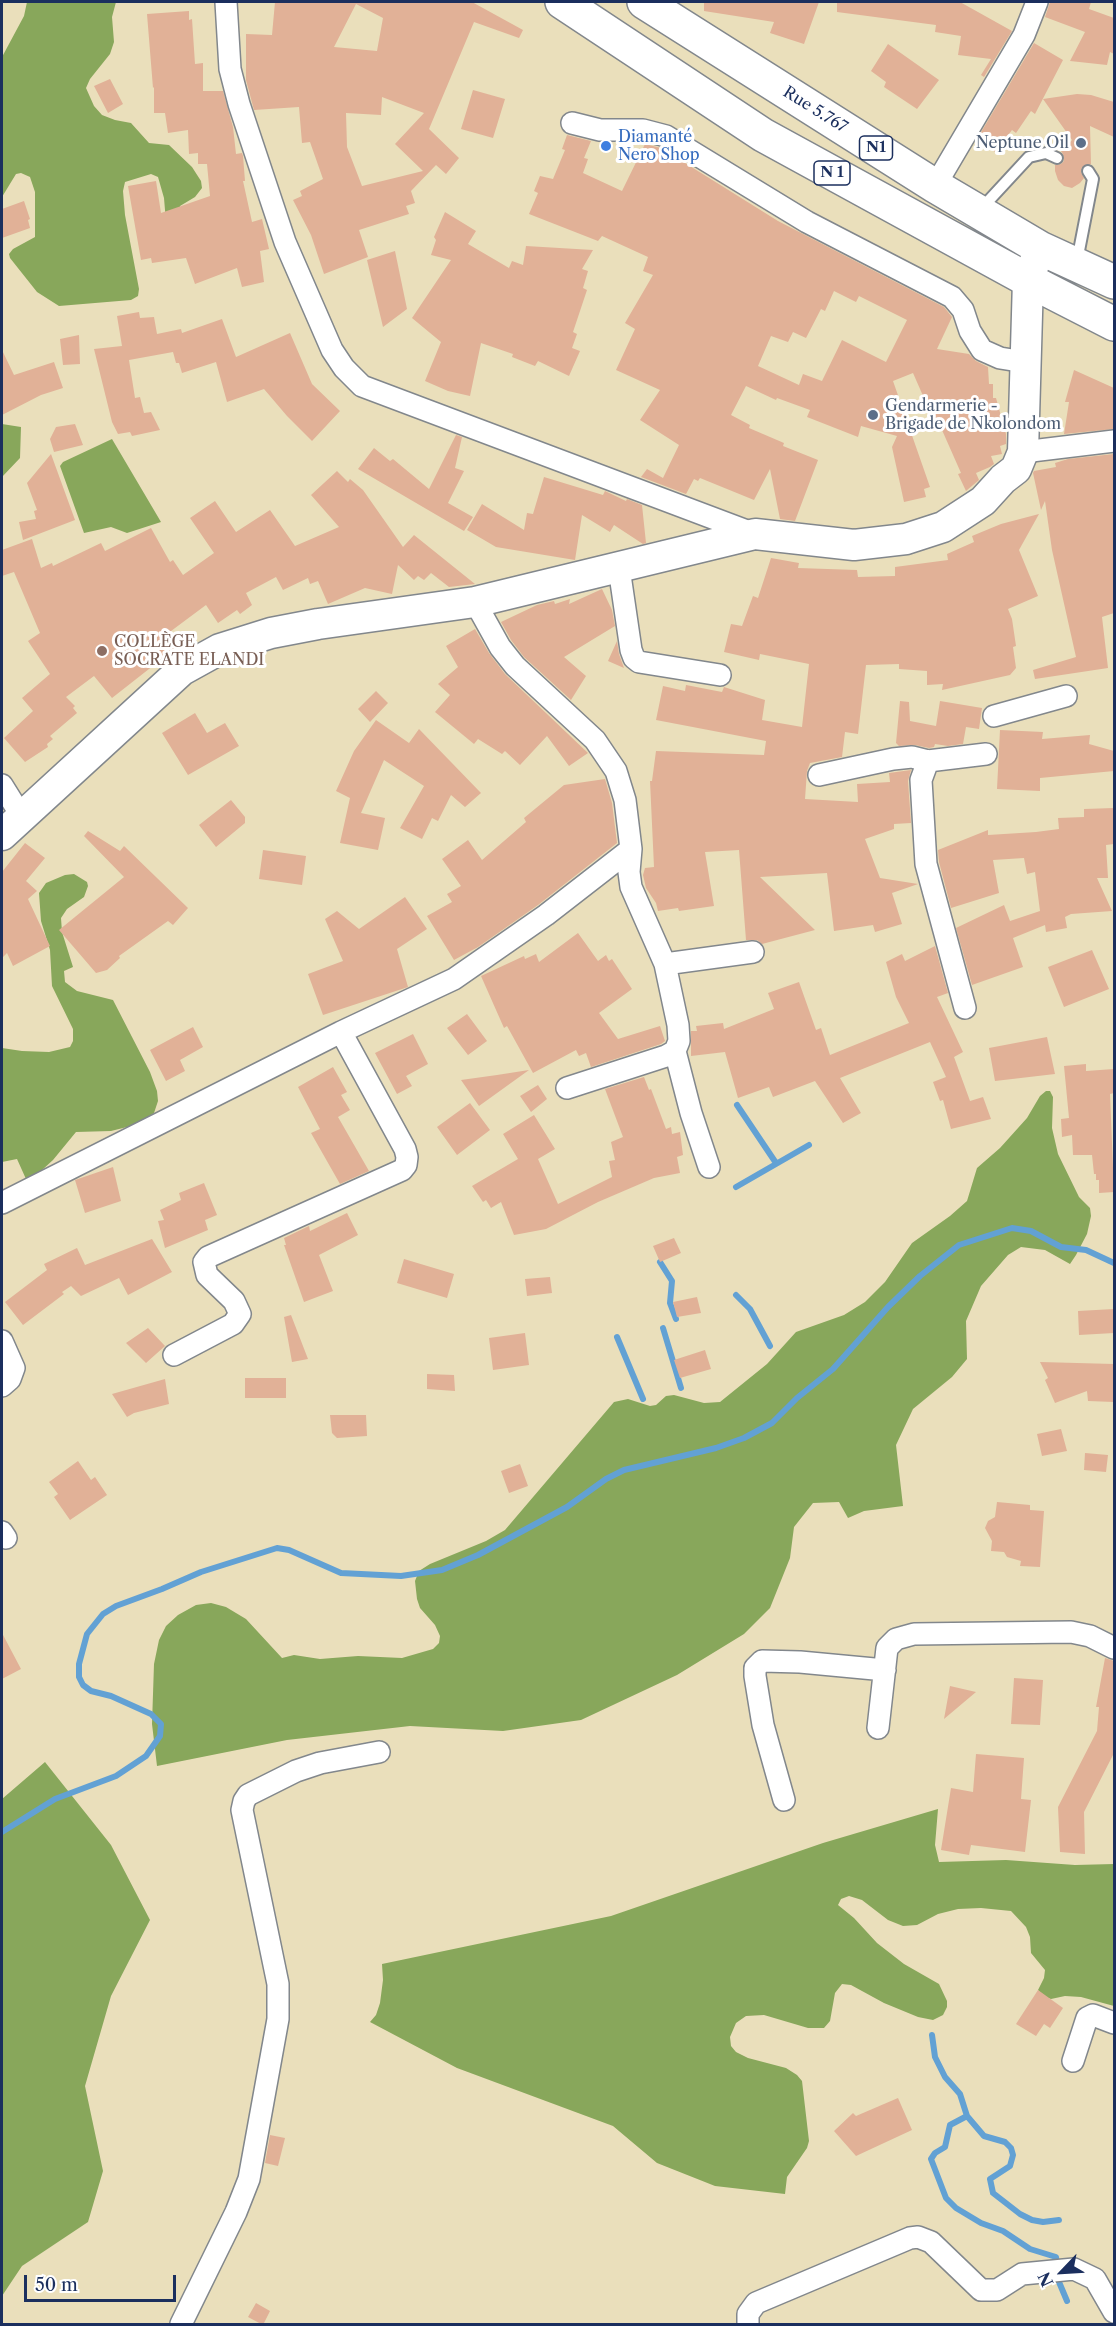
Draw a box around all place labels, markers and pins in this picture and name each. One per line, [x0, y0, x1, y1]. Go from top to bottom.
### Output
place label: Diamanté Nero Shop [618, 127, 700, 165]
place label: Neptune Oil [976, 133, 1069, 153]
marker: Neptune Oil [1074, 136, 1088, 150]
marker: Diamanté Nero Shop [599, 139, 613, 153]
place label: Gendarmerie - Brigade de Nkolondom [885, 396, 1061, 434]
marker: Gendarmerie - Brigade de Nkolondom [866, 408, 880, 422]
place label: COLLÈGE SOCRATE ELANDI [114, 632, 264, 670]
marker: COLLÈGE SOCRATE ELANDI [95, 644, 109, 658]

